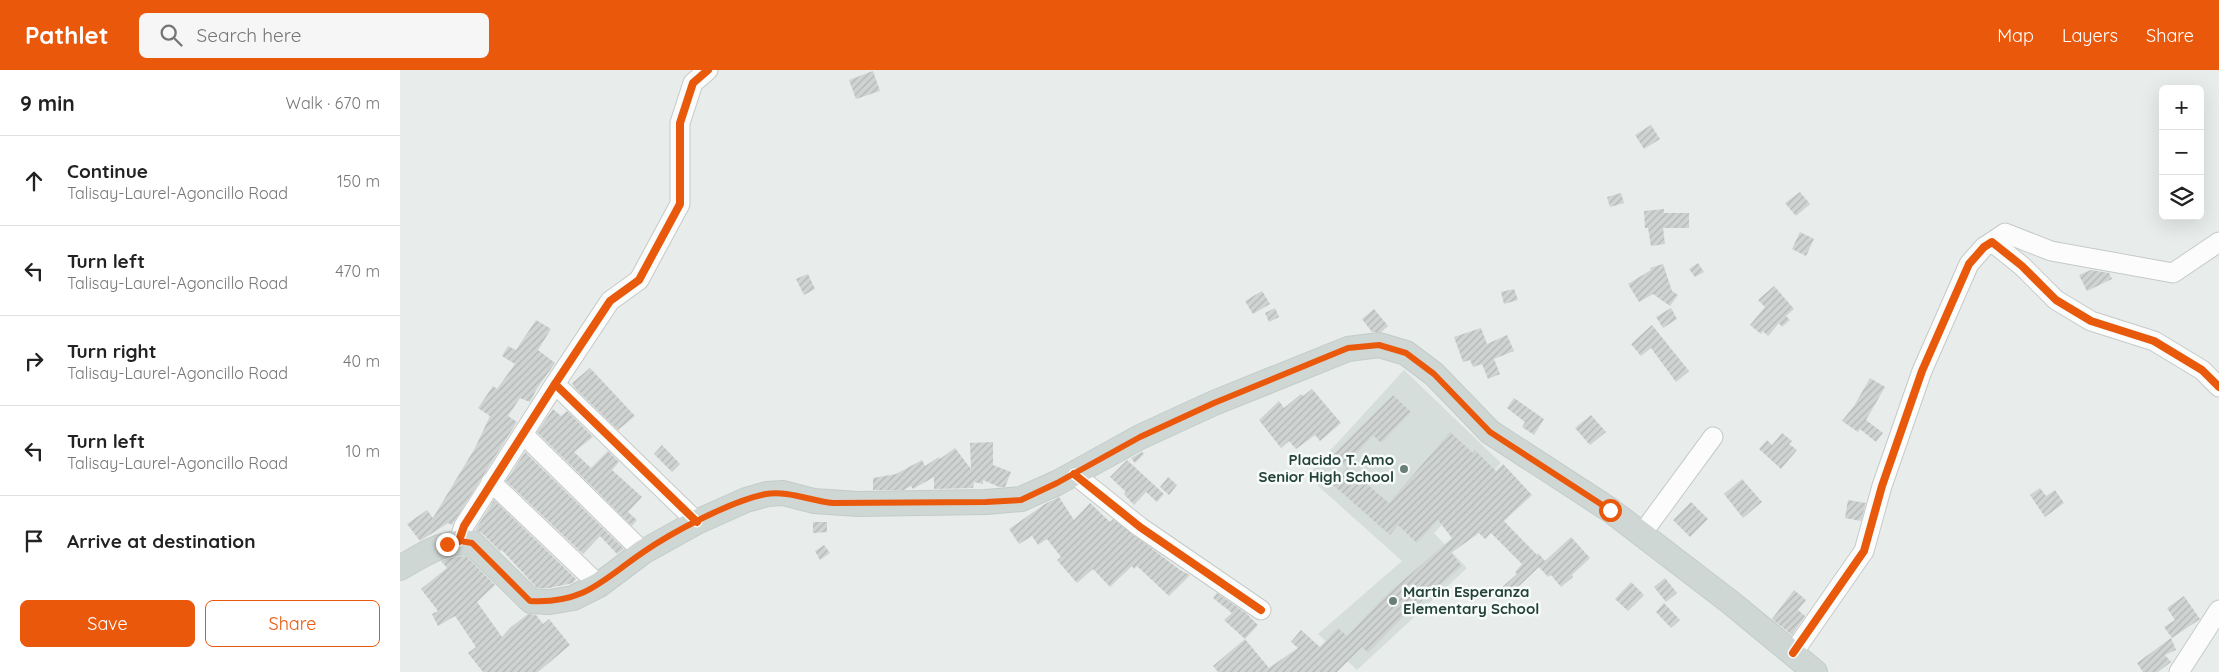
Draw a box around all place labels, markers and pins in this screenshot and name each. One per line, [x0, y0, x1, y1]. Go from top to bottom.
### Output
place label: Placido T. Amo Senior High School [1258, 450, 1394, 486]
marker: Placido T. Amo Senior High School [1398, 463, 1410, 475]
place label: Martin Esperanza Elementary School [1403, 582, 1539, 618]
marker: Martin Esperanza Elementary School [1387, 595, 1399, 607]

